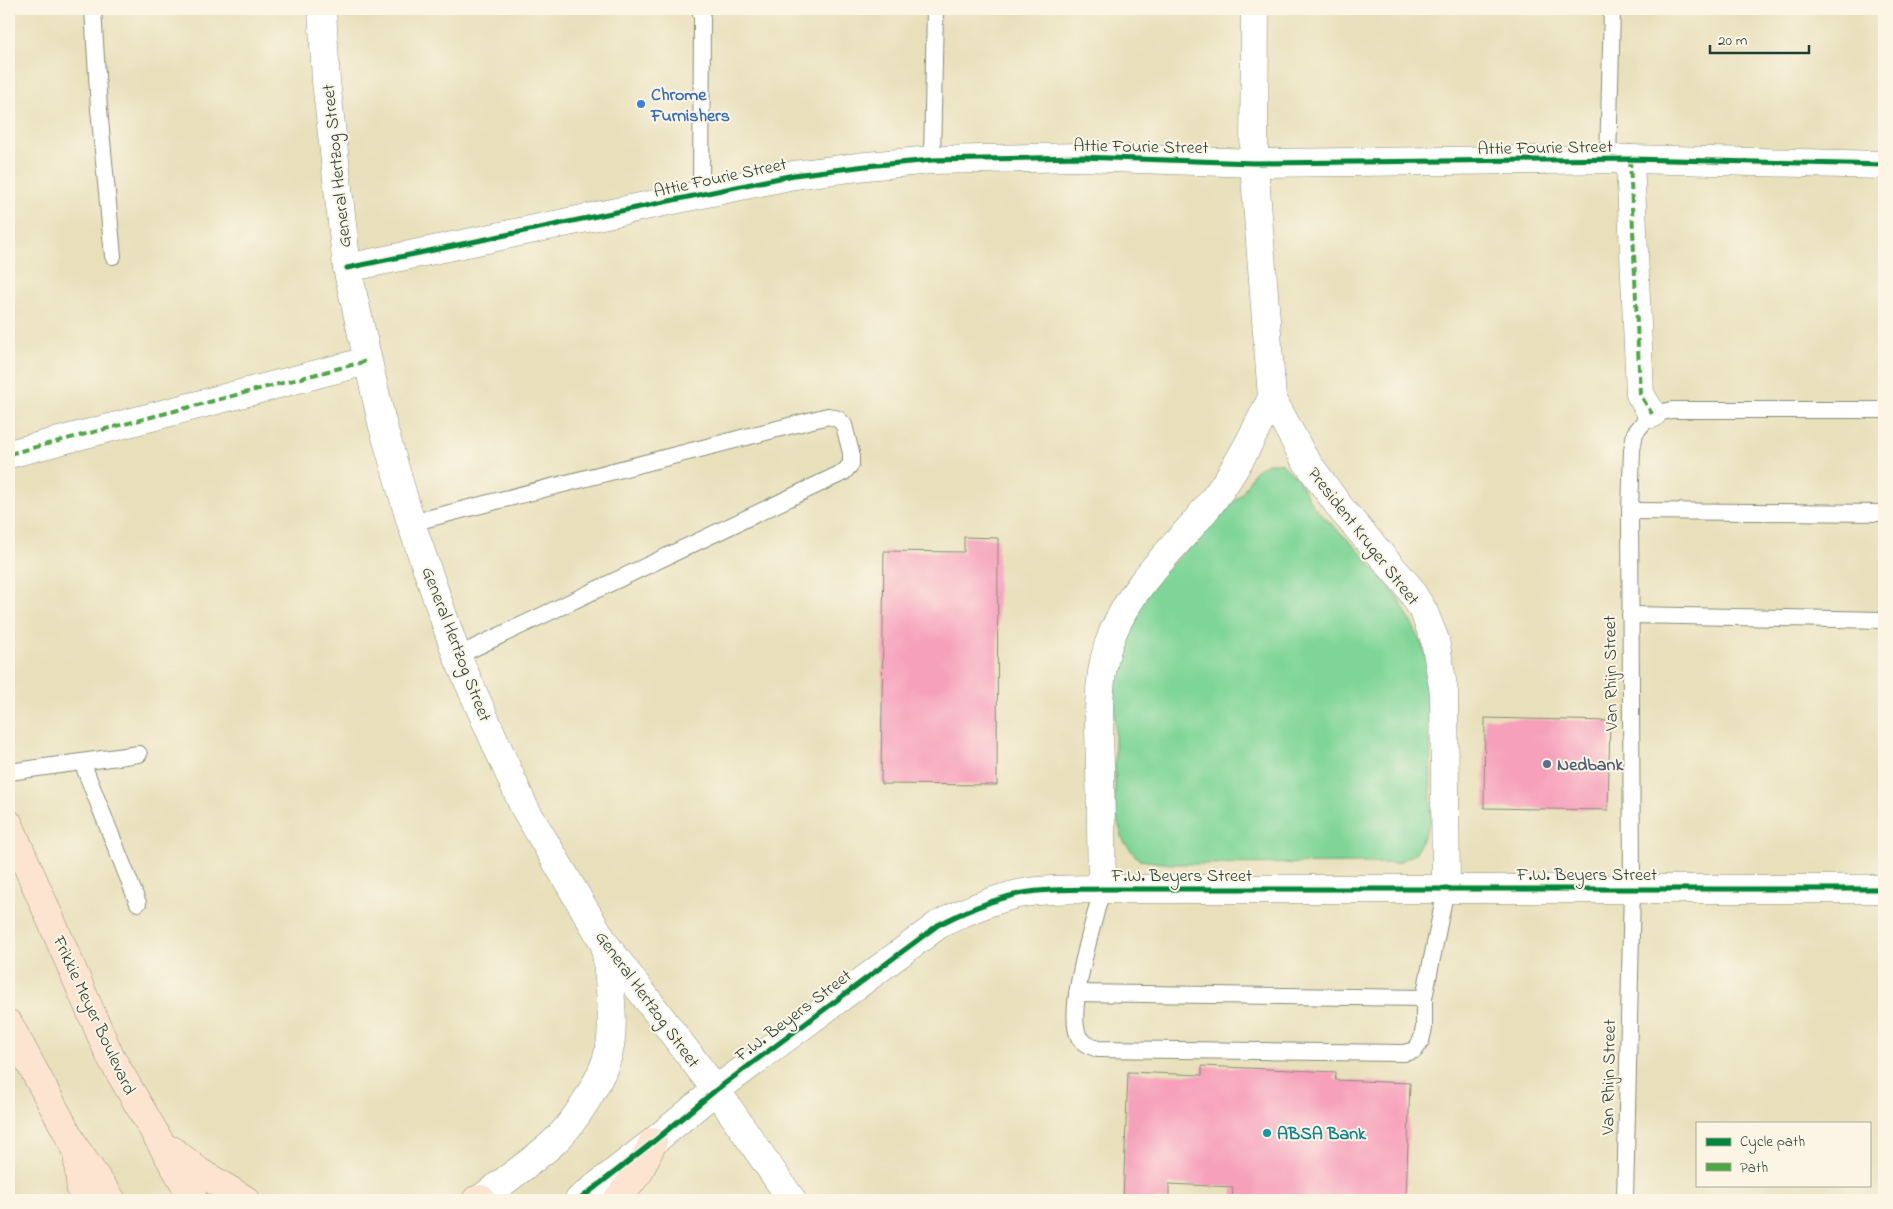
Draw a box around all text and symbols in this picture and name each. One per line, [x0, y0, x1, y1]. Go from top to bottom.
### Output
scale bar [1710, 22, 1809, 54]
text: 20 m [1718, 30, 1748, 52]
street label: General Hertzog Street [316, 83, 360, 249]
place label: Chrome Furnishers [650, 83, 730, 130]
marker: Chrome Furnishers [635, 98, 647, 110]
street label: Attie Fourie Street [1073, 134, 1209, 162]
street label: Attie Fourie Street [1477, 135, 1613, 163]
street label: Attie Fourie Street [651, 152, 789, 206]
street label: President Kruger Street [1299, 463, 1425, 612]
street label: General Hertzog Street [413, 563, 497, 726]
street label: Van Rhijn Street [1598, 615, 1626, 732]
place label: Nedbank [1557, 753, 1624, 779]
marker: Nedbank [1541, 758, 1553, 770]
street label: F.W. Beyers Street [1516, 863, 1657, 889]
street label: F.W. Beyers Street [1111, 864, 1252, 890]
street label: General Hertzog Street [587, 926, 705, 1075]
street label: Frikkie Meyer Boulevard [44, 931, 142, 1100]
street label: F.W. Beyers Street [730, 964, 858, 1070]
street label: Van Rhijn Street [1596, 1019, 1624, 1136]
place label: ABSA Bank [1277, 1122, 1367, 1148]
legend [1696, 1122, 1870, 1186]
marker: ABSA Bank [1261, 1127, 1273, 1139]
text: Cycle path [1740, 1131, 1805, 1154]
text: Path [1740, 1157, 1768, 1179]

